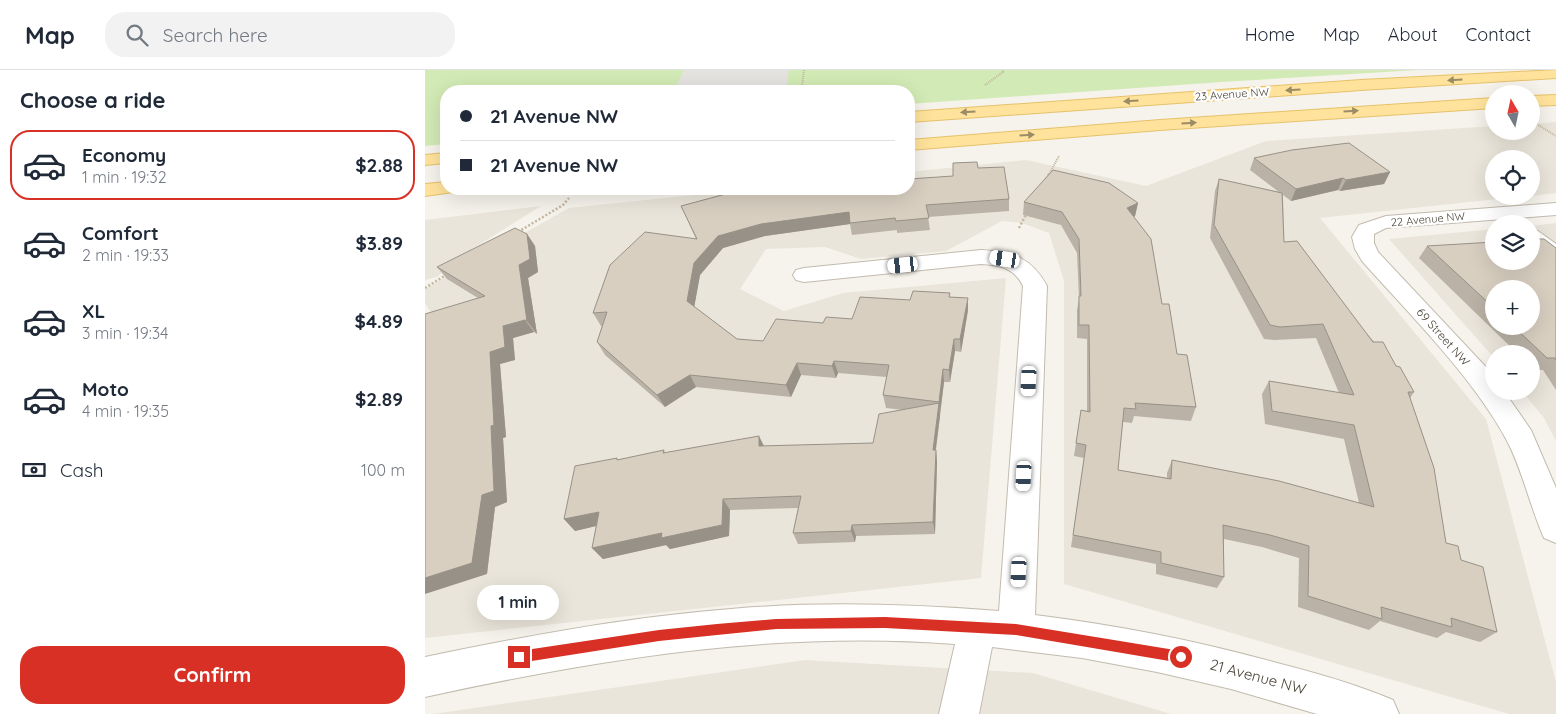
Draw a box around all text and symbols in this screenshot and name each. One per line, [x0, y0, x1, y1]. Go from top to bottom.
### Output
search box [105, 12, 455, 57]
text: Map [25, 20, 75, 50]
icon: search [123, 21, 151, 49]
text: Search here [163, 23, 268, 47]
text: Home [1245, 23, 1295, 46]
text: Map [1323, 23, 1360, 46]
text: About [1388, 23, 1438, 46]
text: Contact [1466, 23, 1531, 46]
one-way arrow [1447, 76, 1463, 84]
street label: 23 Avenue NW [1195, 84, 1270, 104]
north arrow [1485, 85, 1540, 140]
map controls [1485, 85, 1540, 400]
text: Choose a ride [20, 86, 165, 114]
one-way arrow [1284, 86, 1300, 94]
one-way arrow [1122, 97, 1138, 105]
text: 21 Avenue NW [490, 104, 618, 128]
one-way arrow [1343, 107, 1359, 115]
one-way arrow [960, 109, 976, 117]
one-way arrow [1181, 118, 1197, 126]
one-way arrow [1019, 131, 1035, 139]
icon: car [22, 143, 67, 188]
text: Economy [82, 143, 166, 167]
button: locate [1485, 150, 1540, 205]
text: $2.88 [355, 153, 403, 177]
text: 21 Avenue NW [490, 153, 618, 177]
text: 1 min · 19:32 [82, 167, 167, 187]
street label: 22 Avenue NW [1390, 209, 1466, 229]
button: layers [1485, 215, 1540, 270]
icon: car [22, 221, 67, 266]
text: Comfort [82, 221, 159, 245]
text: $3.89 [356, 231, 403, 255]
text: 2 min · 19:33 [82, 245, 169, 265]
car [989, 249, 1020, 269]
car [887, 256, 918, 274]
button: + [1485, 280, 1540, 335]
icon: car [22, 299, 67, 344]
text: XL [82, 299, 105, 323]
street label: 69 Street NW [1413, 305, 1474, 369]
text: $4.89 [355, 309, 403, 333]
text: 3 min · 19:34 [82, 323, 169, 343]
button: − [1485, 345, 1540, 400]
car [1020, 366, 1037, 396]
icon: car [22, 377, 67, 422]
text: Moto [82, 377, 129, 401]
text: $2.89 [355, 387, 403, 411]
text: 4 min · 19:35 [82, 401, 169, 421]
icon: cash [20, 456, 48, 484]
text: Cash [60, 458, 104, 482]
text: 100 m [361, 460, 405, 480]
car [1015, 461, 1032, 491]
car [1010, 557, 1027, 587]
callout: 1 min [478, 584, 560, 620]
text: 1 min [499, 592, 537, 612]
button: Confirm [20, 646, 405, 704]
route end [508, 646, 530, 668]
route start [1170, 646, 1192, 668]
street label: 21 Avenue NW [1208, 655, 1309, 699]

